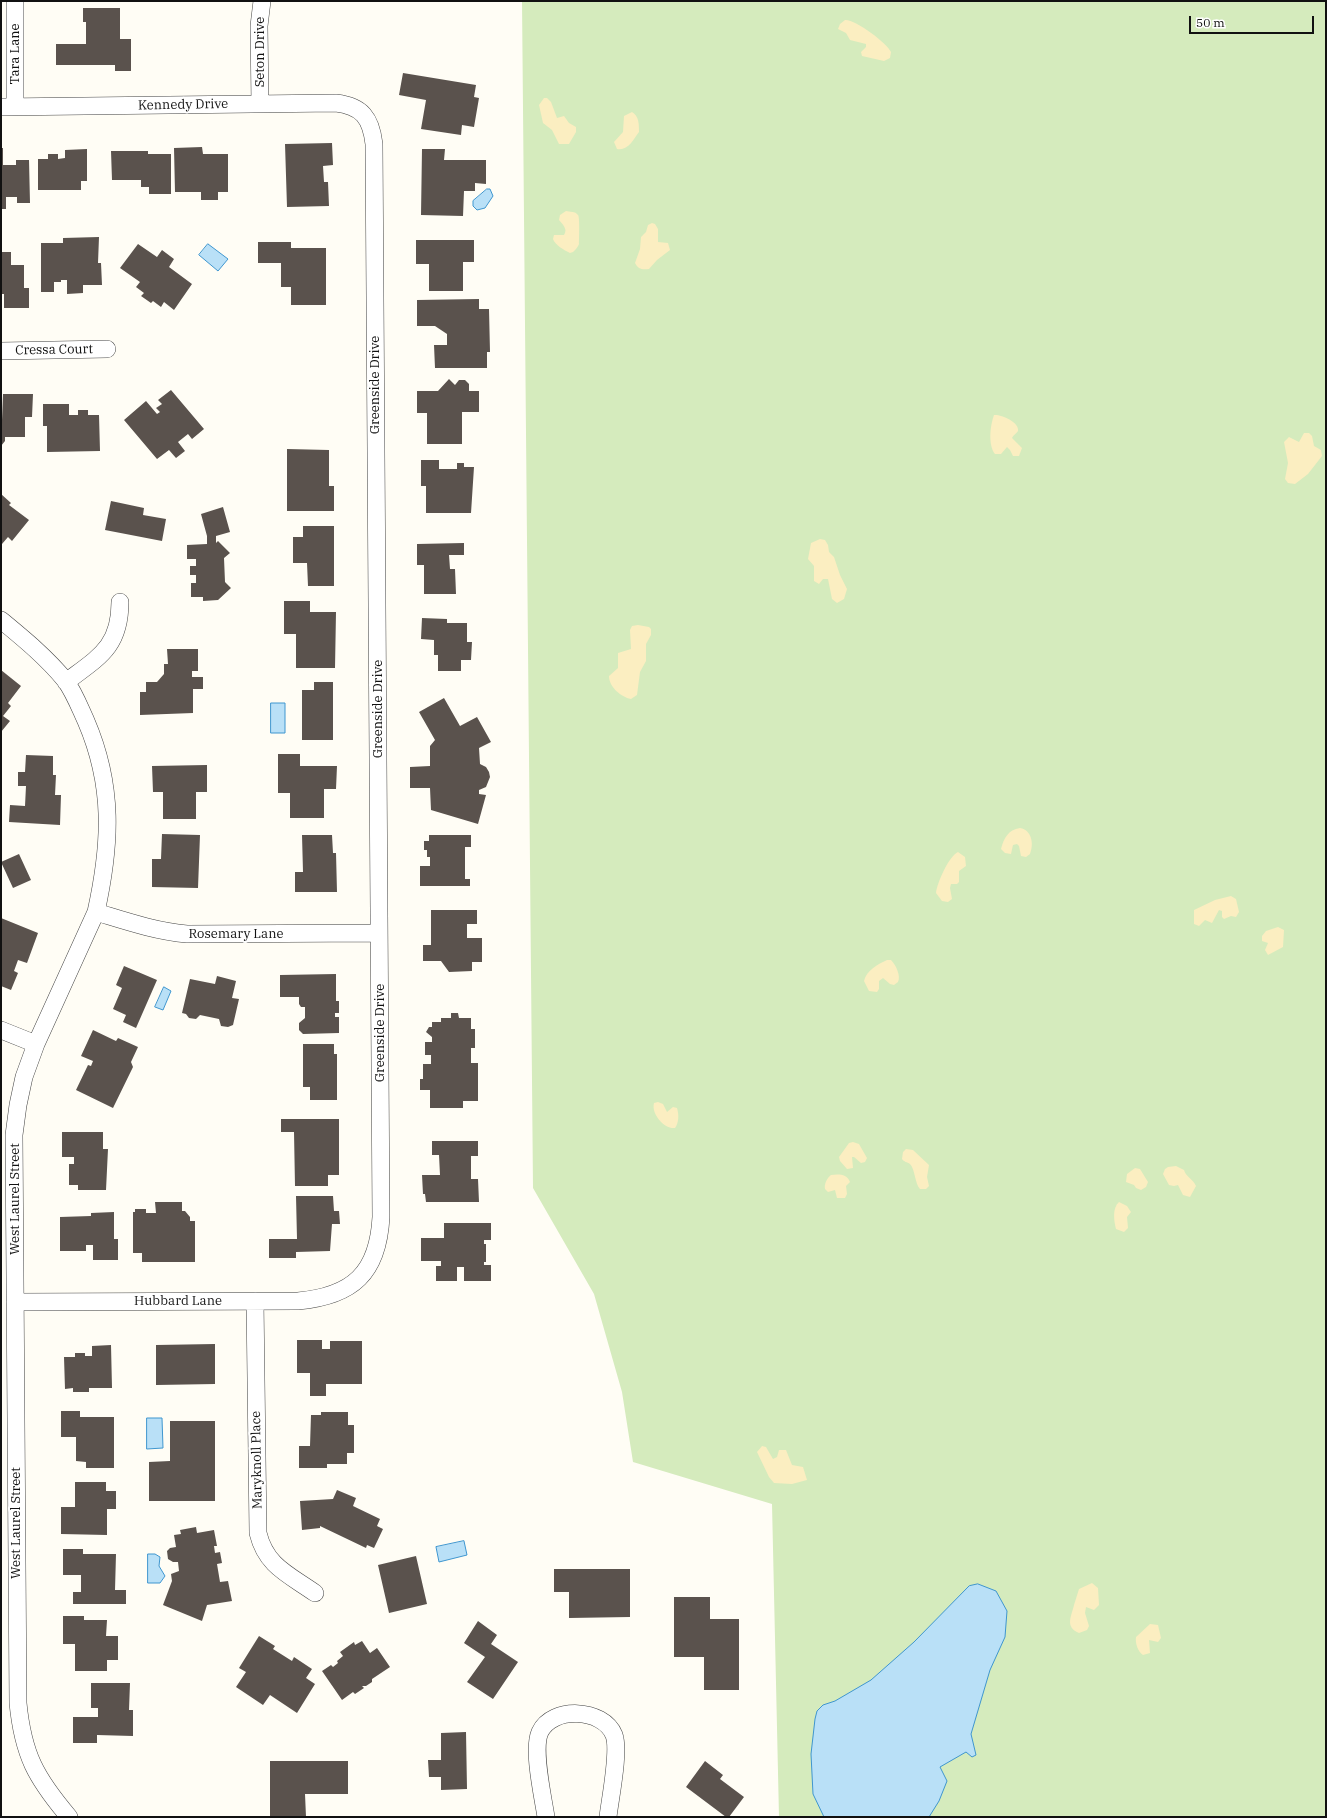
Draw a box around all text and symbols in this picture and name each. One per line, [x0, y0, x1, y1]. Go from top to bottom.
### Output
scale bar [1191, 8, 1316, 34]
text: 50 m [1196, 15, 1225, 30]
street label: Seton Drive [252, 17, 268, 87]
street label: Tara Lane [7, 23, 23, 85]
street label: Kennedy Drive [138, 96, 228, 114]
street label: Greenside Drive [367, 336, 383, 434]
street label: Cressa Court [15, 342, 93, 358]
street label: Greenside Drive [370, 660, 386, 758]
street label: Rosemary Lane [189, 926, 283, 942]
street label: Greenside Drive [372, 984, 388, 1082]
street label: West Laurel Street [7, 1143, 23, 1255]
street label: Hubbard Lane [134, 1293, 222, 1309]
street label: Maryknoll Place [248, 1411, 266, 1509]
street label: West Laurel Street [8, 1467, 24, 1579]

